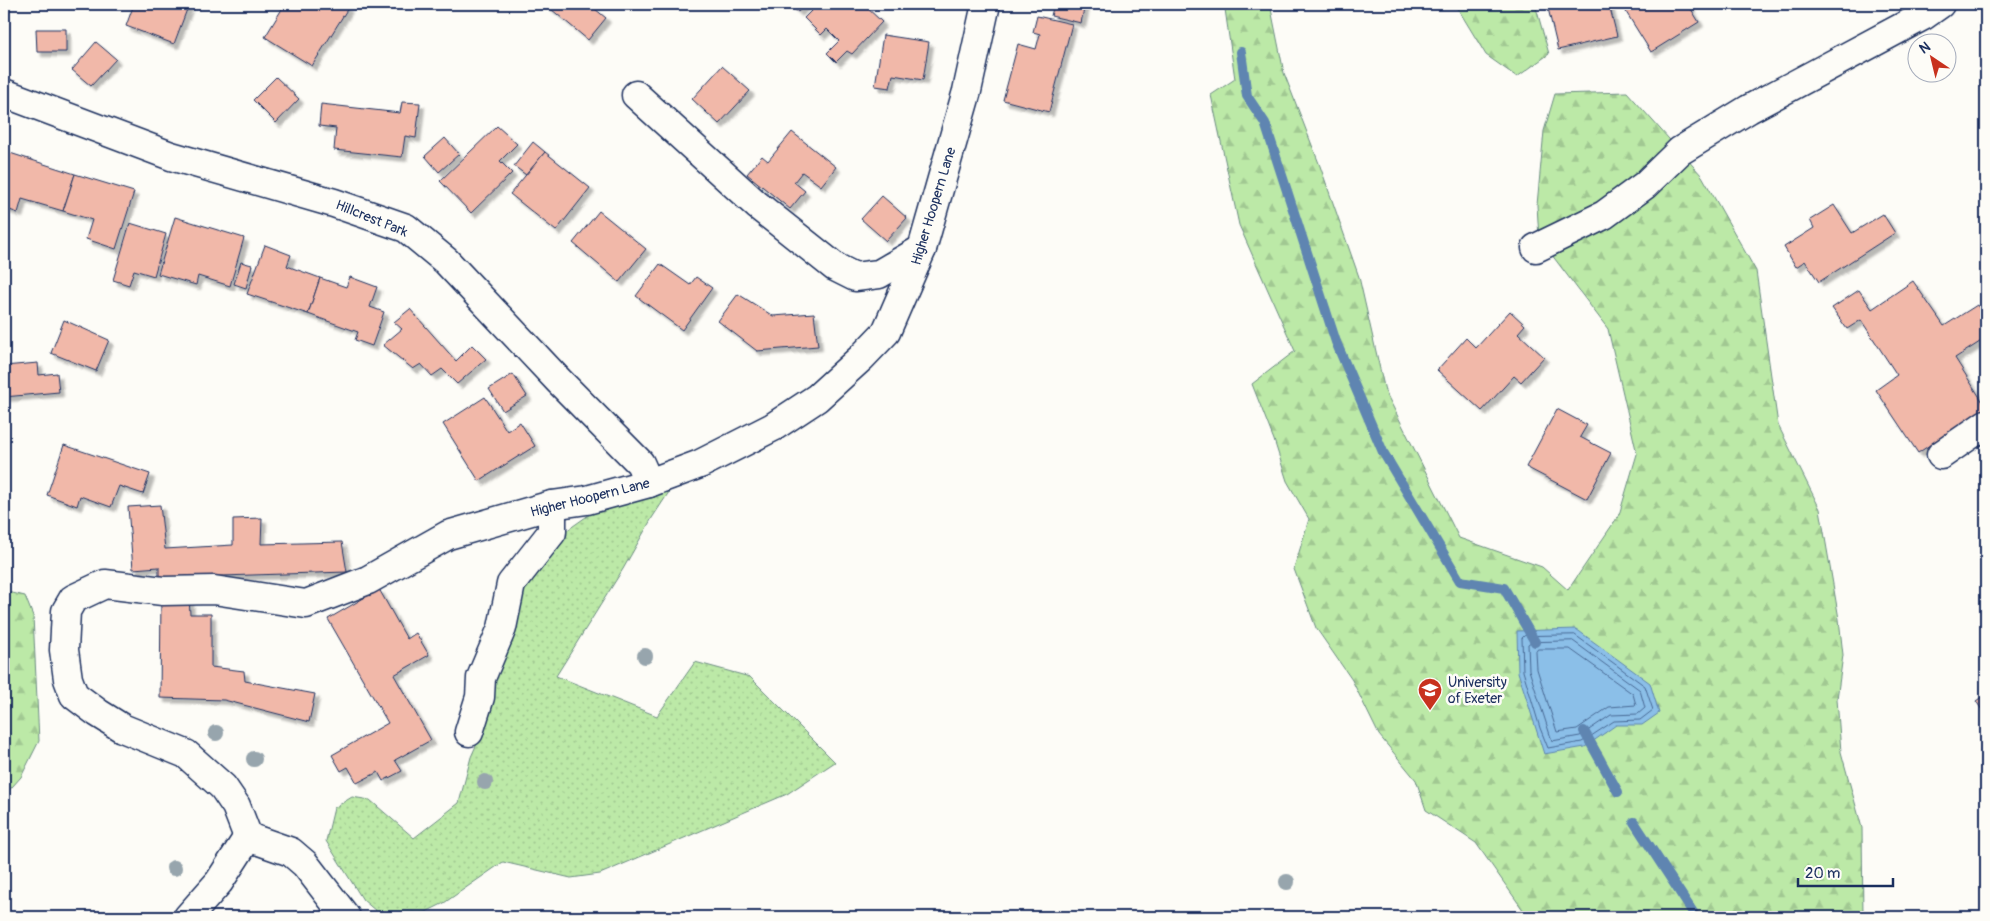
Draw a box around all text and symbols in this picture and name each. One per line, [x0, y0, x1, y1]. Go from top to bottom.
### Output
north arrow [1908, 32, 1958, 82]
text: N [1916, 38, 1934, 57]
street label: Higher Hoopern Lane [907, 145, 960, 267]
street label: Hillcrest Park [333, 196, 410, 241]
street label: Higher Hoopern Lane [529, 474, 652, 521]
place label: University of Exeter [1448, 674, 1507, 707]
school or university icon: University of Exeter [1417, 677, 1443, 711]
scale bar [1798, 856, 1892, 888]
text: 20 m [1805, 864, 1840, 883]

